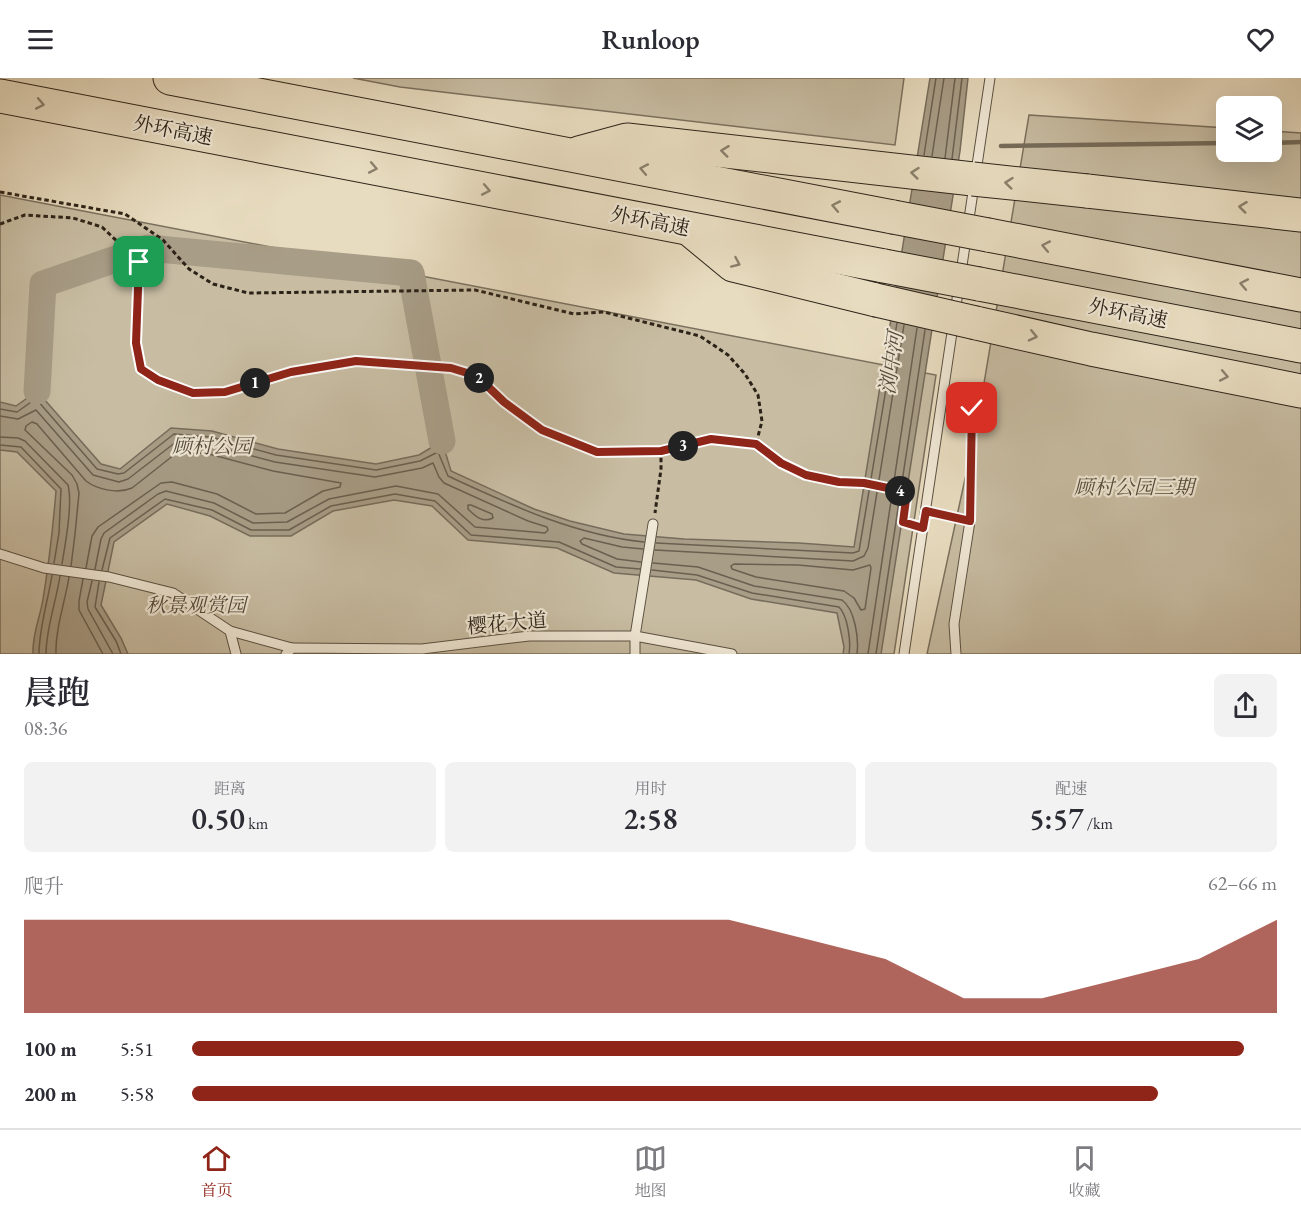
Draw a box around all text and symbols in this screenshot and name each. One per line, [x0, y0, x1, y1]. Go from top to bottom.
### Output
text: Runloop [602, 22, 699, 57]
icon: menu [24, 23, 57, 56]
icon: heart [1244, 23, 1277, 56]
map controls [1216, 96, 1282, 162]
button: layers [1216, 96, 1282, 162]
one-way arrow [35, 97, 45, 110]
street label: 外环高速 [131, 110, 215, 150]
one-way arrow [720, 145, 729, 158]
one-way arrow [368, 161, 378, 174]
one-way arrow [640, 163, 650, 176]
one-way arrow [910, 167, 919, 180]
one-way arrow [1005, 177, 1014, 190]
one-way arrow [481, 183, 491, 196]
one-way arrow [831, 200, 841, 213]
street label: 外环高速 [608, 201, 692, 241]
one-way arrow [1238, 202, 1248, 214]
pin [113, 236, 164, 287]
one-way arrow [1041, 240, 1051, 253]
icon: arrive [122, 245, 155, 278]
one-way arrow [729, 256, 740, 268]
one-way arrow [1239, 278, 1249, 291]
street label: 外环高速 [1086, 293, 1170, 333]
water label: 浏中河 [873, 326, 909, 396]
one-way arrow [1028, 329, 1038, 342]
pin: 2 [464, 363, 494, 393]
text: 2 [475, 367, 483, 388]
pin: 1 [240, 368, 270, 398]
one-way arrow [1218, 369, 1228, 382]
text: 1 [251, 372, 259, 393]
pin [946, 382, 997, 433]
icon: check [955, 391, 988, 424]
pin: 3 [668, 431, 698, 461]
park label: 顾村公园 [172, 433, 255, 459]
text: 3 [679, 435, 687, 456]
park label: 顾村公园三期 [1074, 474, 1198, 500]
pin: 4 [885, 476, 915, 506]
text: 4 [896, 480, 904, 501]
park label: 秋景观赏园 [146, 592, 249, 618]
street label: 樱花大道 [466, 607, 548, 639]
text: 晨跑 [24, 671, 90, 714]
button: share [1214, 674, 1277, 737]
text: 08:36 [24, 715, 67, 741]
text: 距离 [214, 778, 246, 799]
text: 用时 [634, 778, 667, 799]
text: 配速 [1055, 778, 1087, 799]
text: 0.50 [192, 799, 245, 838]
text: 2:58 [623, 799, 678, 838]
text: 5:57 [1029, 799, 1084, 838]
text: km [245, 813, 268, 834]
text: /km [1084, 813, 1113, 834]
text: 62–66 m [1208, 870, 1277, 896]
text: 爬升 [24, 873, 64, 899]
text: 100 m [24, 1036, 77, 1062]
text: 5:51 [120, 1036, 154, 1062]
text: 200 m [24, 1081, 77, 1107]
text: 5:58 [120, 1081, 154, 1107]
tab: 首页 [200, 1142, 233, 1201]
tab: 地图 [634, 1142, 667, 1201]
tab: 收藏 [1068, 1142, 1101, 1201]

